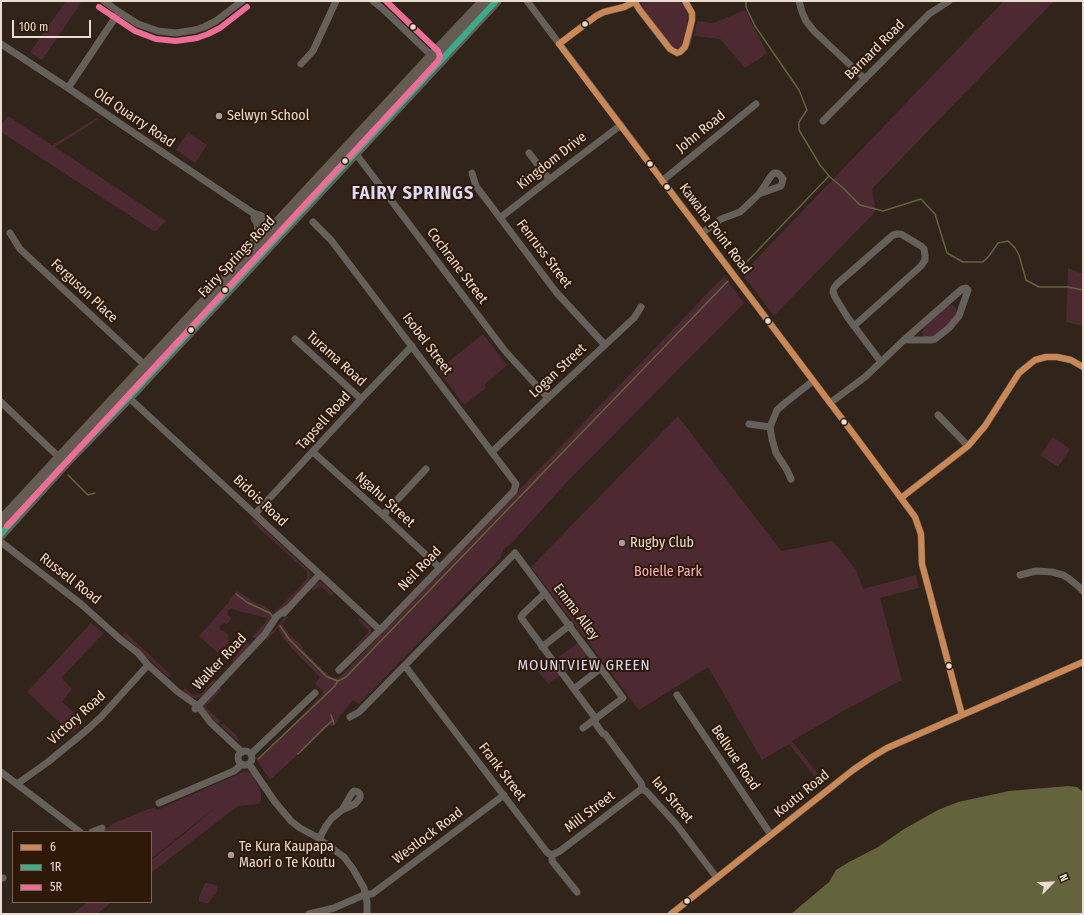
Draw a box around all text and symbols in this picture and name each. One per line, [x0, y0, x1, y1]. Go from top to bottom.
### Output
scale bar [14, 12, 93, 38]
street label: Barnard Road [842, 17, 908, 83]
unlabelled marker [580, 19, 590, 29]
text: 100 m [19, 20, 48, 34]
unlabelled marker [408, 22, 418, 32]
street label: Old Quarry Road [90, 85, 178, 151]
street label: John Road [673, 107, 729, 157]
place label: Selwyn School [227, 108, 309, 124]
marker: Selwyn School [214, 111, 224, 121]
street label: Kingdom Drive [514, 129, 590, 193]
unlabelled marker [340, 156, 350, 166]
unlabelled marker [645, 159, 655, 169]
street label: Kawaha Point Road [675, 180, 755, 278]
unlabelled marker [662, 182, 672, 192]
district label: FAIRY SPRINGS [352, 183, 474, 205]
street label: Fairy Springs Road [195, 213, 279, 301]
street label: Fenruss Street [513, 216, 575, 292]
street label: Cochrane Street [423, 225, 491, 307]
street label: Ferguson Place [47, 256, 121, 326]
unlabelled marker [220, 285, 230, 295]
street label: Isobel Street [398, 310, 456, 378]
unlabelled marker [763, 316, 773, 326]
unlabelled marker [186, 325, 196, 335]
street label: Turama Road [303, 328, 369, 390]
street label: Logan Street [526, 340, 590, 402]
street label: Tapsell Road [293, 388, 355, 454]
unlabelled marker [839, 417, 849, 427]
street label: Ngahu Street [352, 469, 418, 531]
street label: Bidois Road [229, 472, 291, 530]
place label: Rugby Club [630, 535, 694, 551]
marker: Rugby Club [617, 538, 627, 548]
street label: Neil Road [395, 543, 445, 595]
street label: Russell Road [36, 550, 104, 608]
park label: Boielle Park [634, 564, 702, 580]
street label: Emma Alley [549, 581, 603, 643]
street label: Walker Road [190, 630, 250, 694]
district label: MOUNTVIEW GREEN [517, 657, 651, 675]
unlabelled marker [944, 661, 954, 671]
street label: Victory Road [45, 688, 109, 748]
street label: Bellvue Road [707, 722, 763, 794]
street label: Frank Street [475, 740, 529, 804]
street label: Koutu Road [771, 767, 833, 821]
street label: Ian Street [648, 773, 696, 827]
street label: Mill Street [562, 788, 618, 836]
street label: Westlock Road [390, 804, 466, 868]
legend [12, 831, 152, 903]
place label: Te Kura Kaupapa Maori o Te Koutu [239, 839, 335, 872]
text: 6 [50, 840, 56, 854]
marker: Te Kura Kaupapa Maori o Te Koutu [226, 850, 236, 860]
text: 1R [50, 860, 61, 874]
north arrow [1032, 863, 1072, 903]
text: N [1056, 872, 1071, 884]
text: 5R [50, 880, 62, 894]
unlabelled marker [682, 896, 692, 906]

